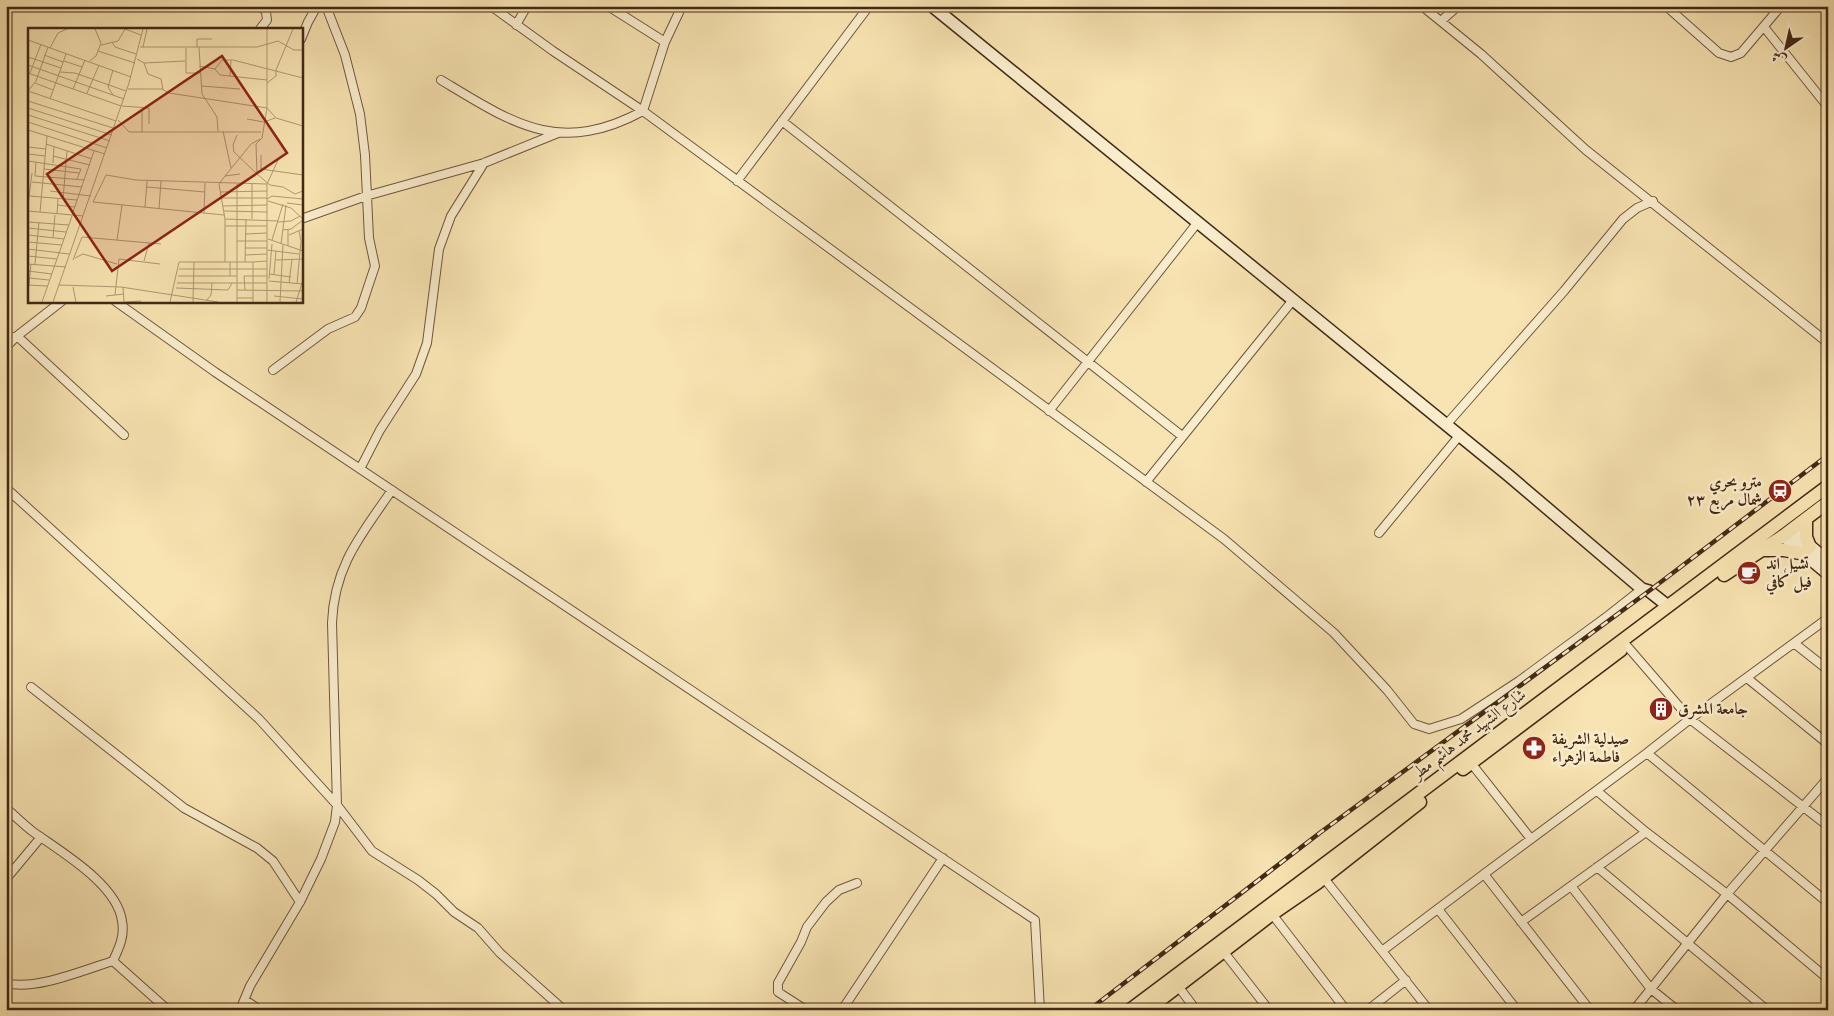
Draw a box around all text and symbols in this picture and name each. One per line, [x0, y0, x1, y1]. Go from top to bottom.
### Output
north arrow [1762, 22, 1812, 72]
inset map [28, 28, 302, 302]
text: ش [1768, 47, 1790, 69]
place label: مترو بحري شمال مربع ٢٣ [1687, 472, 1762, 515]
station icon: مترو بحري شمال مربع ٢٣ [1767, 478, 1793, 504]
place label: تشيل اند فيل كافي [1765, 554, 1812, 595]
cafe icon: تشيل اند فيل كافي [1736, 560, 1762, 586]
street label: شارع الشهيد محمد هاشم مطر [1406, 685, 1534, 789]
building icon: جامعة المشرق [1648, 696, 1674, 722]
place label: جامعة المشرق [1678, 699, 1748, 720]
place label: صيدلية الشريفة فاطمة الزهراء [1552, 729, 1629, 767]
pharmacy icon: صيدلية الشريفة فاطمة الزهراء [1521, 735, 1547, 761]

